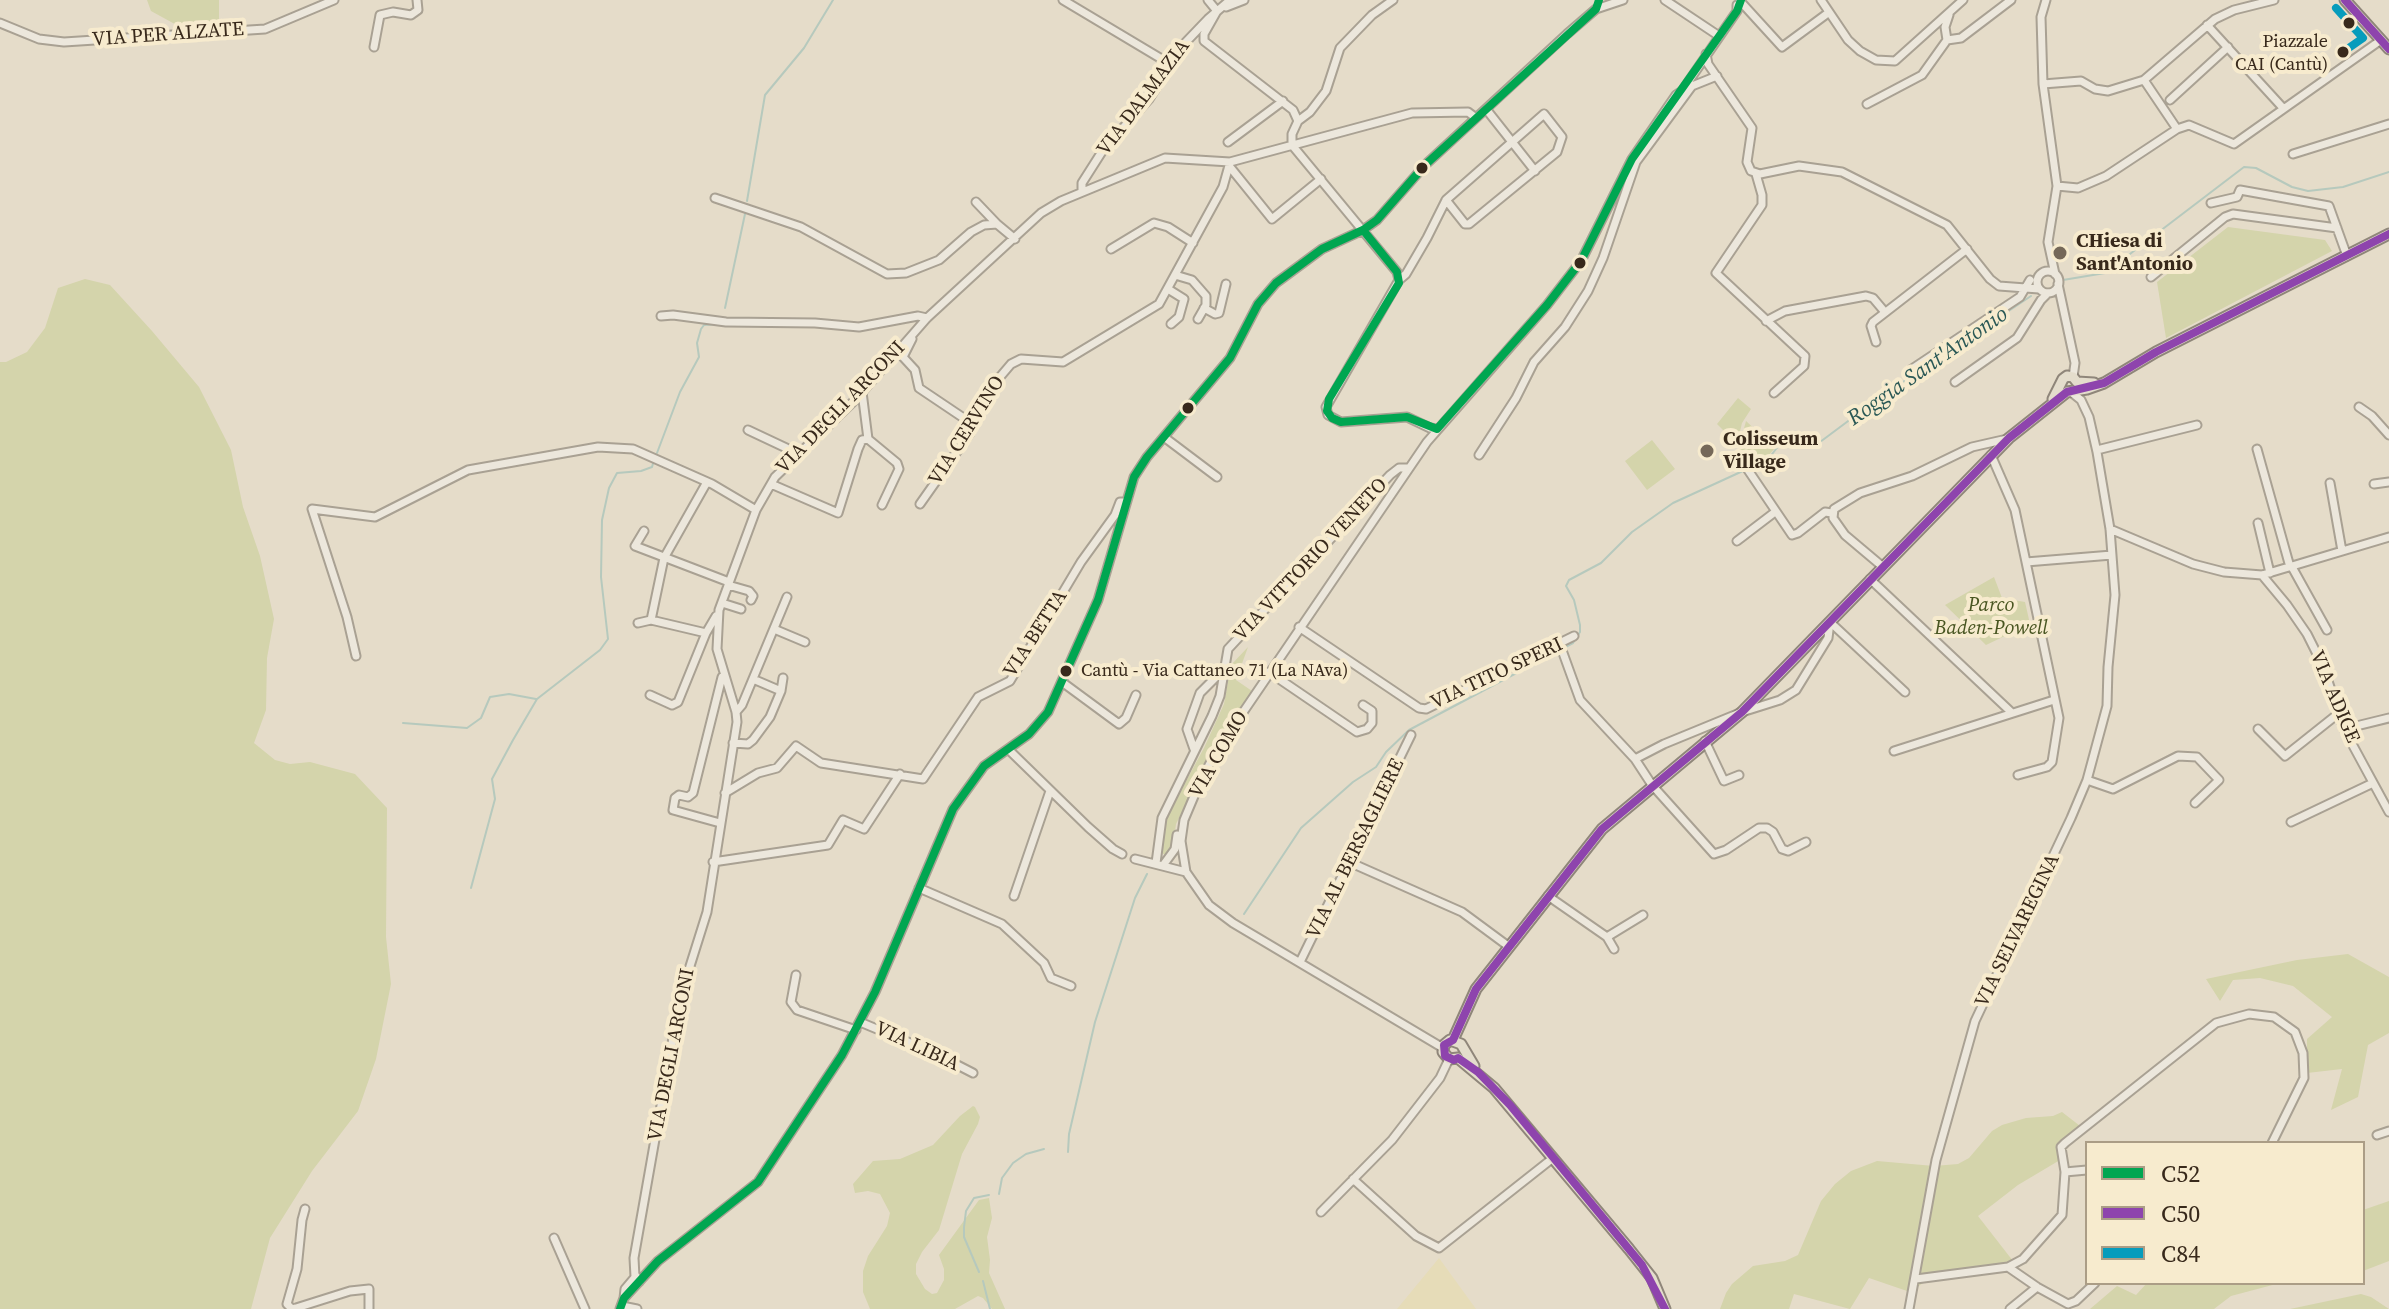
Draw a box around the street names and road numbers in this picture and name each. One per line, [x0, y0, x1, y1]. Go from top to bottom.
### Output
street label: VIA PER ALZATE [91, 18, 245, 52]
street label: VIA DALMAZIA [1092, 35, 1196, 161]
street label: VIA DEGLI ARCONI [771, 337, 911, 479]
street label: VIA CERVINO [924, 372, 1010, 490]
street label: VIA VITTORIO VENETO [1229, 473, 1393, 647]
street label: VIA BETTA [999, 586, 1073, 682]
street label: VIA TITO SPERI [1427, 633, 1567, 715]
street label: VIA ADIGE [2304, 647, 2364, 747]
street label: VIA COMO [1184, 707, 1254, 803]
street label: VIA AL BERSAGLIERE [1302, 755, 1410, 943]
street label: VIA SELVAREGINA [1970, 850, 2066, 1012]
street label: VIA DEGLI ARCONI [643, 967, 701, 1143]
street label: VIA LIBIA [871, 1017, 963, 1077]

